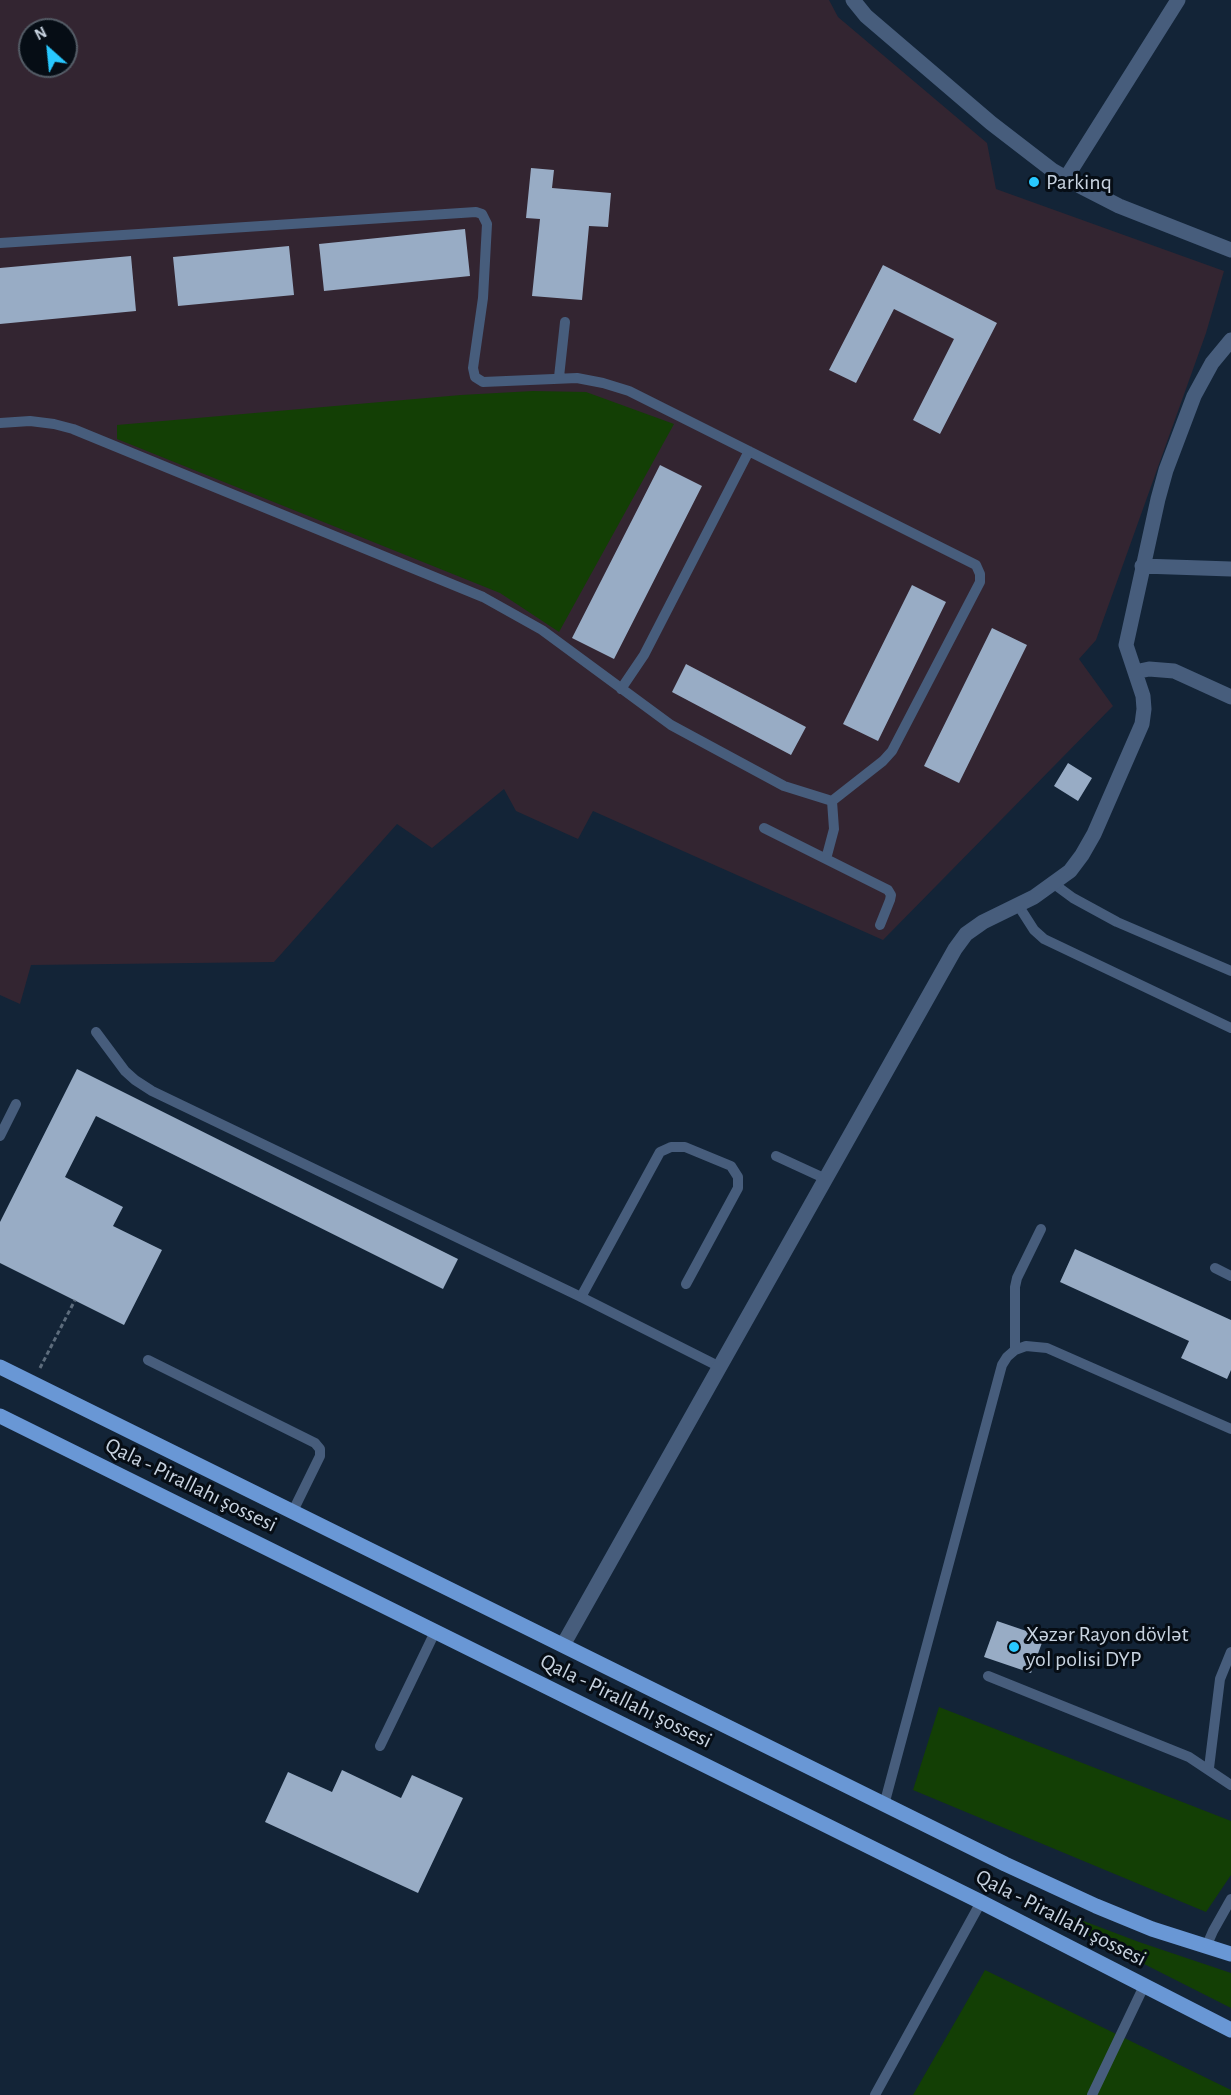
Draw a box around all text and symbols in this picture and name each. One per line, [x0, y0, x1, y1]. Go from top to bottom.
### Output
north arrow [18, 18, 78, 78]
text: N [32, 24, 49, 43]
place label: Parkinq [1046, 169, 1112, 195]
marker: Parkinq [1027, 175, 1041, 189]
street label: Qala - Pirallahı şossesi [101, 1432, 281, 1538]
place label: Xəzər Rayon dövlət yol polisi DYP [1026, 1621, 1188, 1672]
marker: Xəzər Rayon dövlət yol polisi DYP [1007, 1640, 1021, 1654]
street label: Qala - Pirallahı şossesi [536, 1648, 716, 1754]
street label: Qala - Pirallahı şossesi [971, 1864, 1151, 1972]

